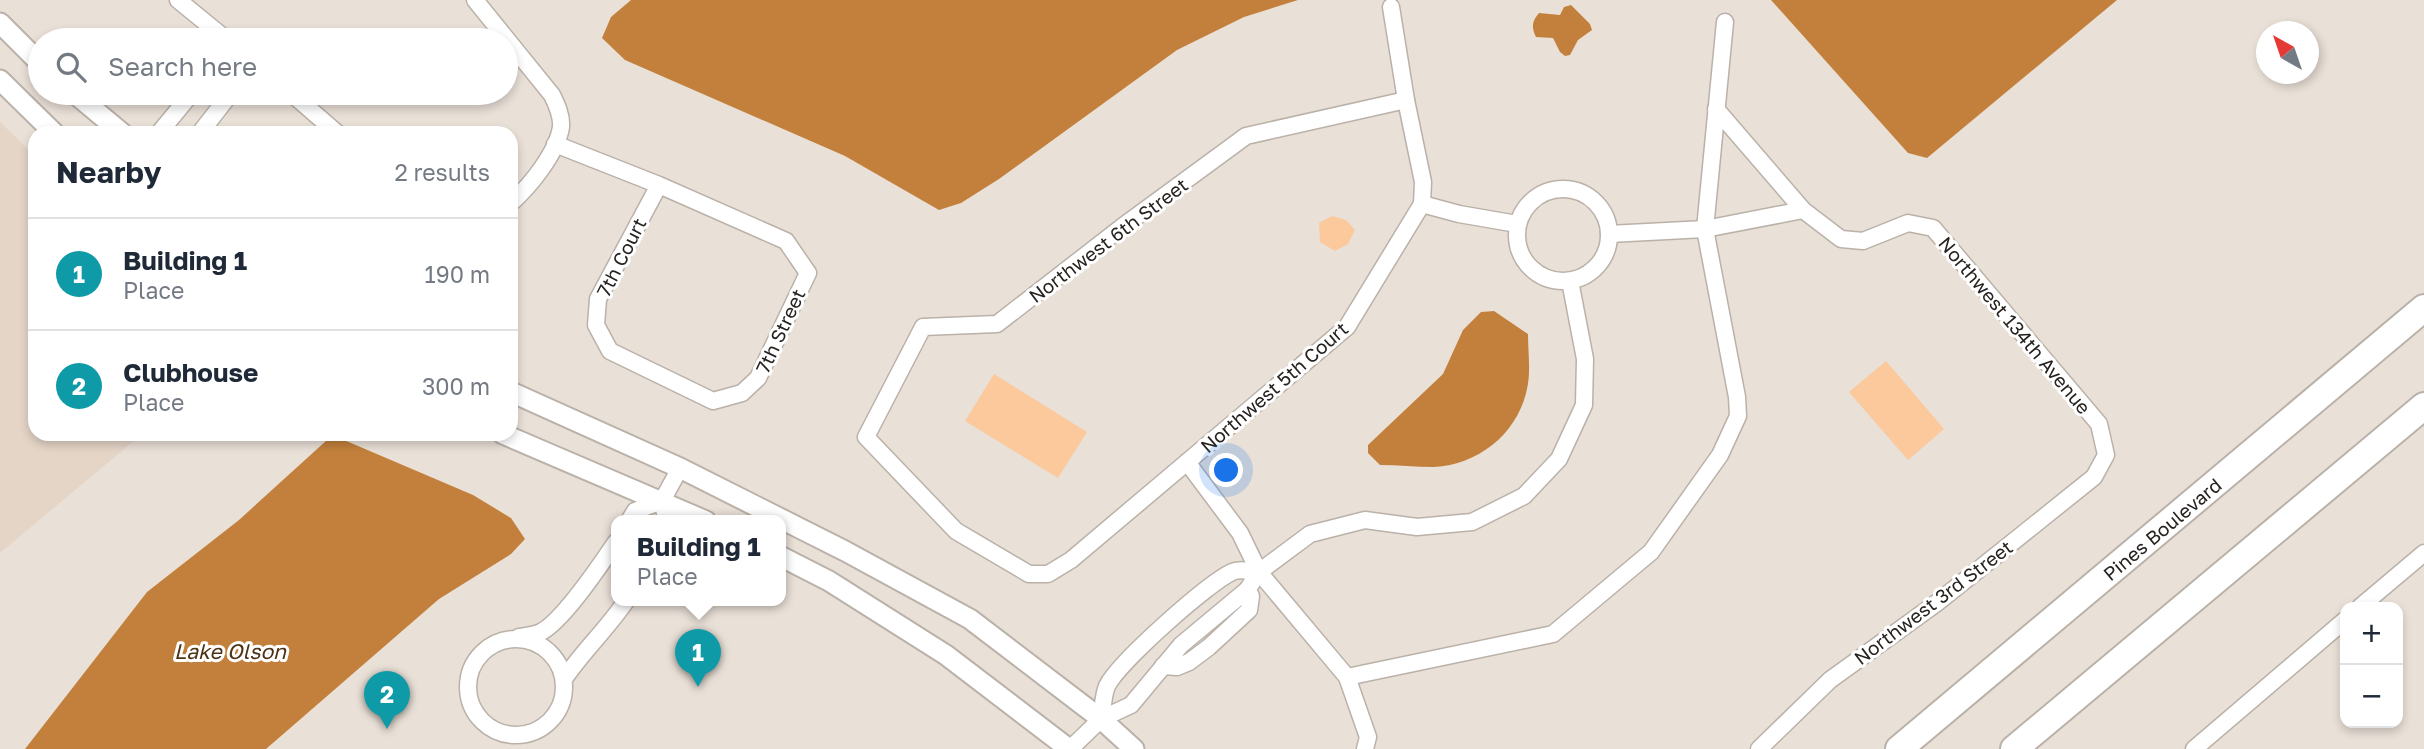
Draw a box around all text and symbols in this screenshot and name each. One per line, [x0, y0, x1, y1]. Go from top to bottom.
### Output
north arrow [2256, 21, 2319, 84]
search box [28, 28, 518, 105]
icon: search [52, 48, 90, 86]
text: Search here [108, 51, 257, 82]
text: Nearby [56, 154, 161, 190]
text: 2 results [394, 158, 490, 186]
street label: Northwest 6th Street [1024, 173, 1192, 307]
street label: 7th Court [591, 214, 651, 300]
street label: Northwest 134th Avenue [1934, 232, 2096, 418]
text: Building 1 [123, 245, 247, 276]
text: 1 [73, 260, 85, 288]
text: 190 m [425, 260, 490, 288]
text: Place [123, 276, 184, 304]
street label: 7th Street [750, 285, 810, 377]
street label: Northwest 5th Court [1196, 317, 1352, 457]
text: Clubhouse [123, 357, 258, 388]
text: 2 [72, 372, 86, 400]
text: 300 m [422, 372, 490, 400]
text: Place [123, 388, 184, 416]
your location [1209, 453, 1243, 487]
street label: Pines Boulevard [2098, 473, 2226, 585]
popup [611, 515, 786, 606]
text: Building 1 [636, 531, 761, 562]
street label: Northwest 3rd Street [1849, 535, 2017, 669]
text: Place [636, 562, 698, 590]
map controls [2340, 602, 2403, 728]
button: + [2340, 602, 2403, 665]
pin: 1 [675, 629, 721, 687]
water label: Lake Olson [174, 638, 287, 664]
button: − [2340, 665, 2403, 728]
pin: 2 [364, 671, 410, 729]

